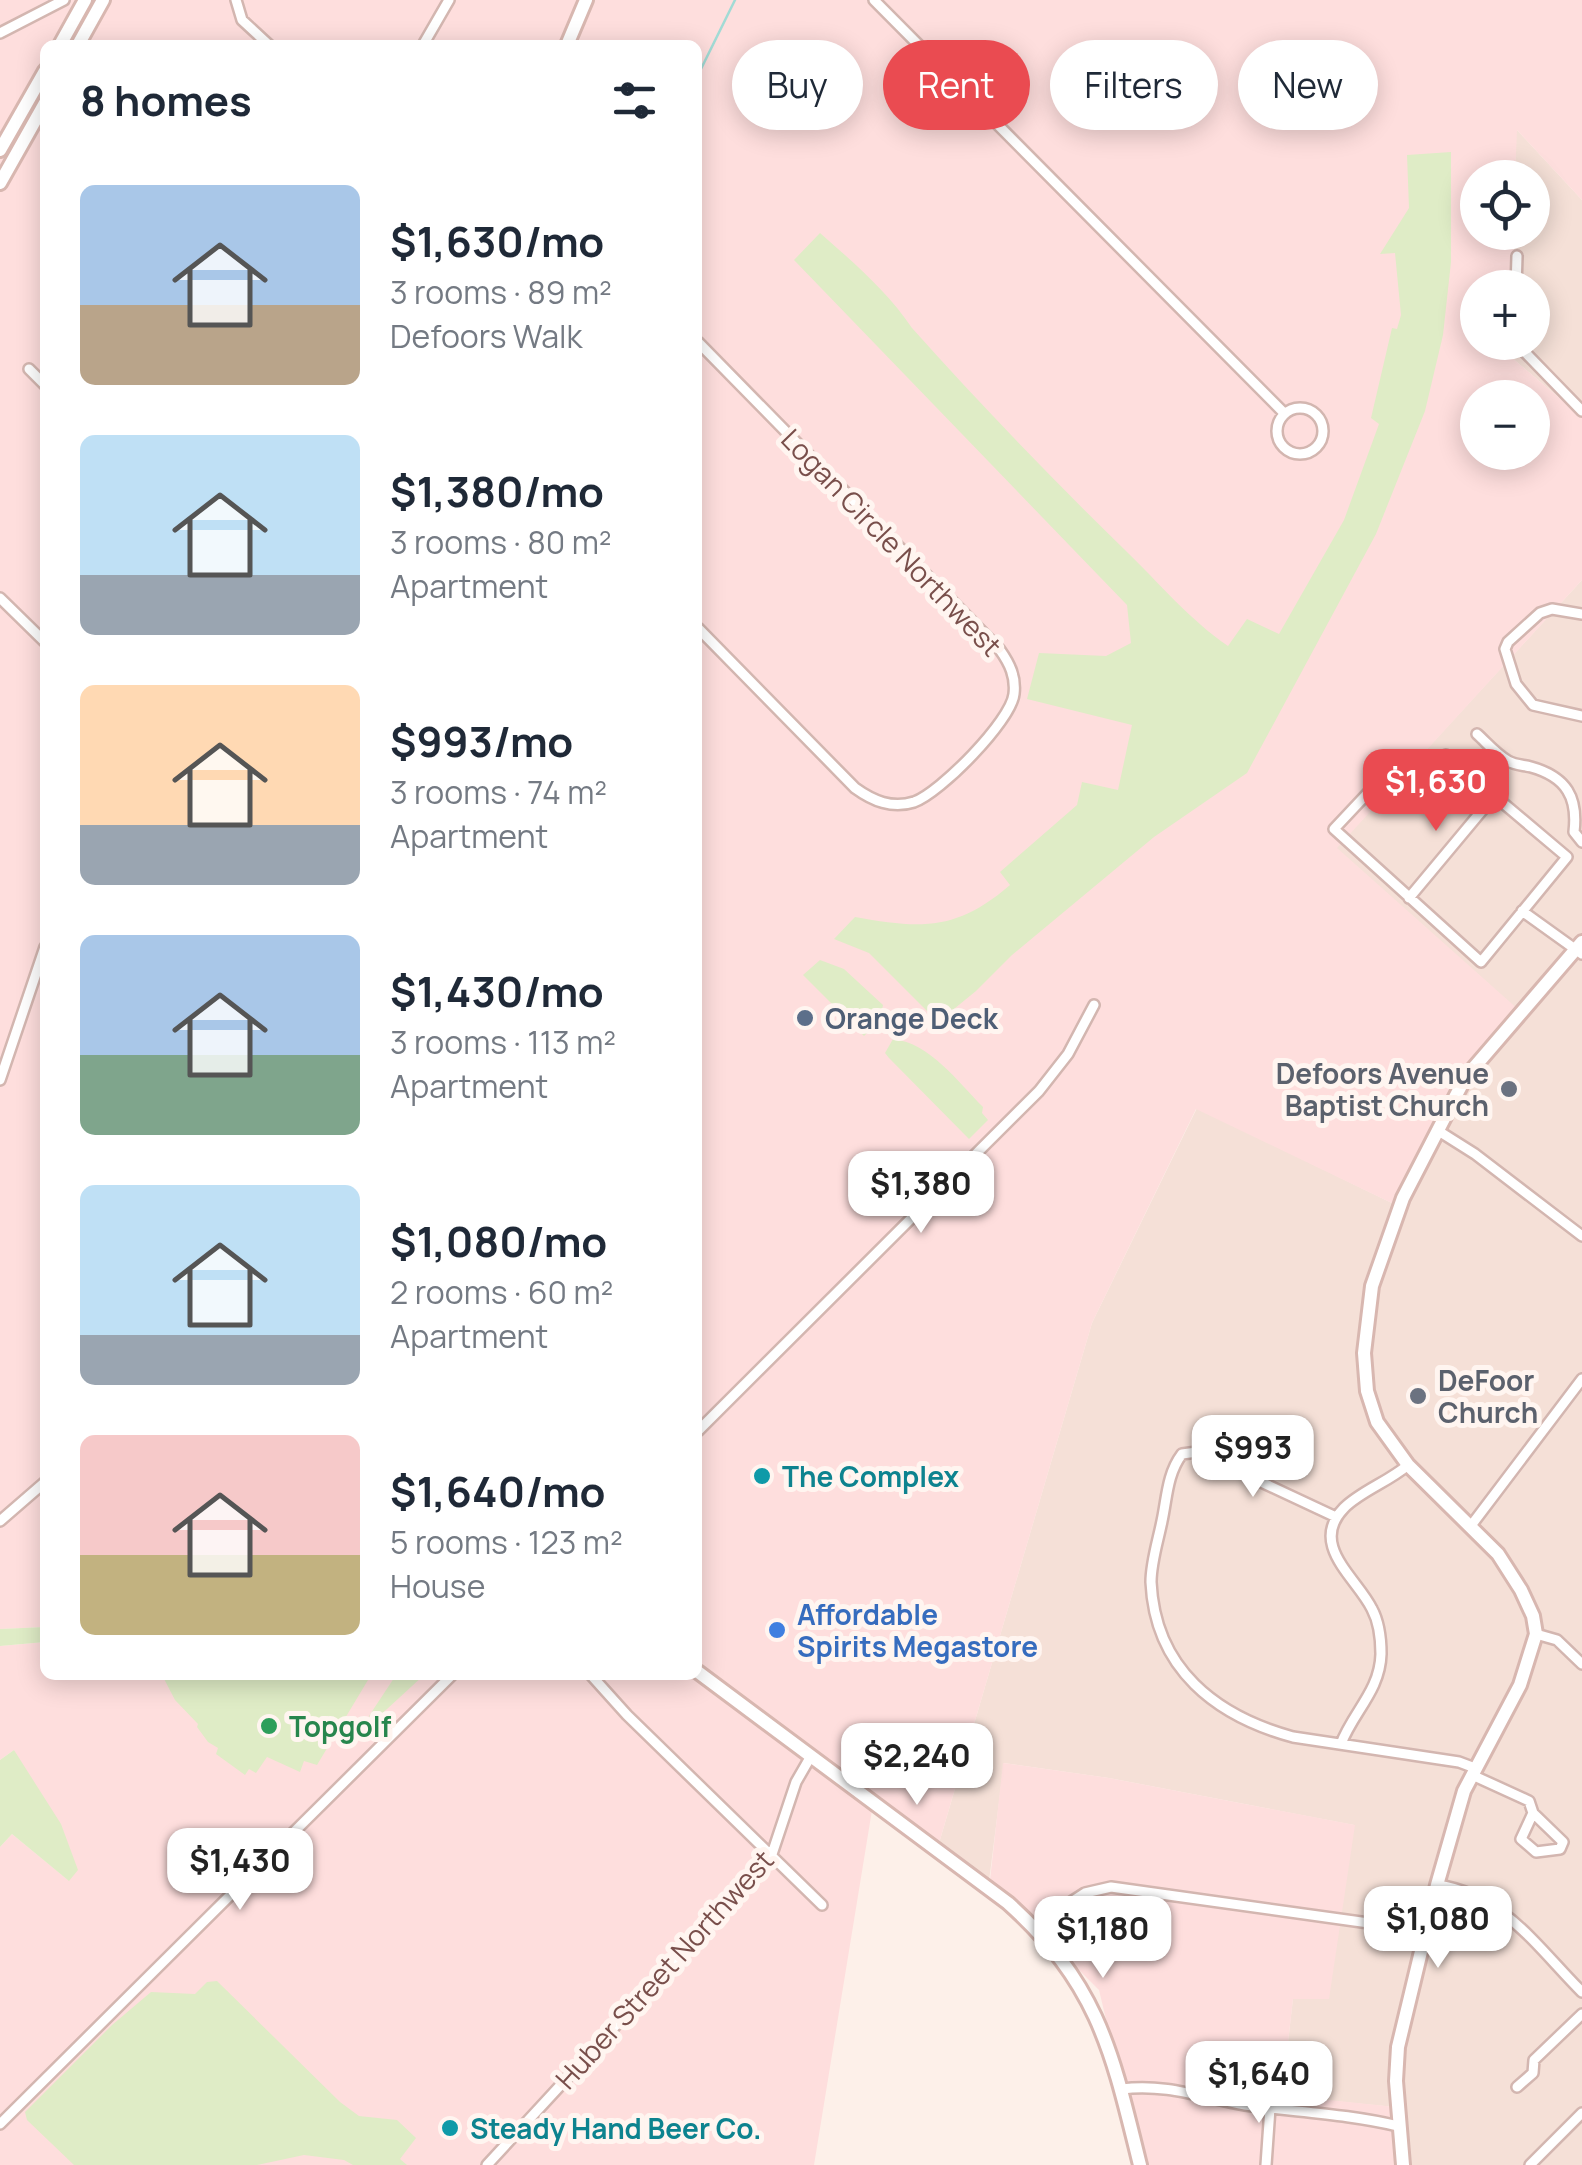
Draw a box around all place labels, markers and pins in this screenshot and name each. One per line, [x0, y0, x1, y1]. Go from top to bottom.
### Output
pin: $1,630 [1355, 749, 1517, 834]
place label: Orange Deck [825, 999, 999, 1037]
marker: Orange Deck [794, 1007, 816, 1029]
place label: Defoors Avenue Baptist Church [1276, 1054, 1489, 1124]
marker: Defoors Avenue Baptist Church [1498, 1078, 1520, 1100]
pin: $1,380 [840, 1151, 1002, 1236]
place label: DeFoor Church [1438, 1361, 1538, 1431]
marker: DeFoor Church [1407, 1385, 1429, 1407]
pin: $993 [1194, 1415, 1312, 1500]
place label: The Complex [782, 1457, 960, 1495]
marker: The Complex [751, 1465, 773, 1487]
place label: Affordable Spirits Megastore [797, 1595, 1038, 1665]
marker: Affordable Spirits Megastore [766, 1619, 788, 1641]
place label: Topgolf [289, 1707, 392, 1745]
marker: Topgolf [258, 1715, 280, 1737]
pin: $2,240 [836, 1723, 998, 1808]
pin: $1,430 [159, 1828, 321, 1913]
pin: $1,080 [1357, 1886, 1519, 1971]
pin: $1,180 [1022, 1896, 1184, 1981]
pin: $1,640 [1178, 2041, 1340, 2126]
place label: Steady Hand Beer Co. [470, 2109, 762, 2147]
marker: Steady Hand Beer Co. [439, 2117, 461, 2139]

